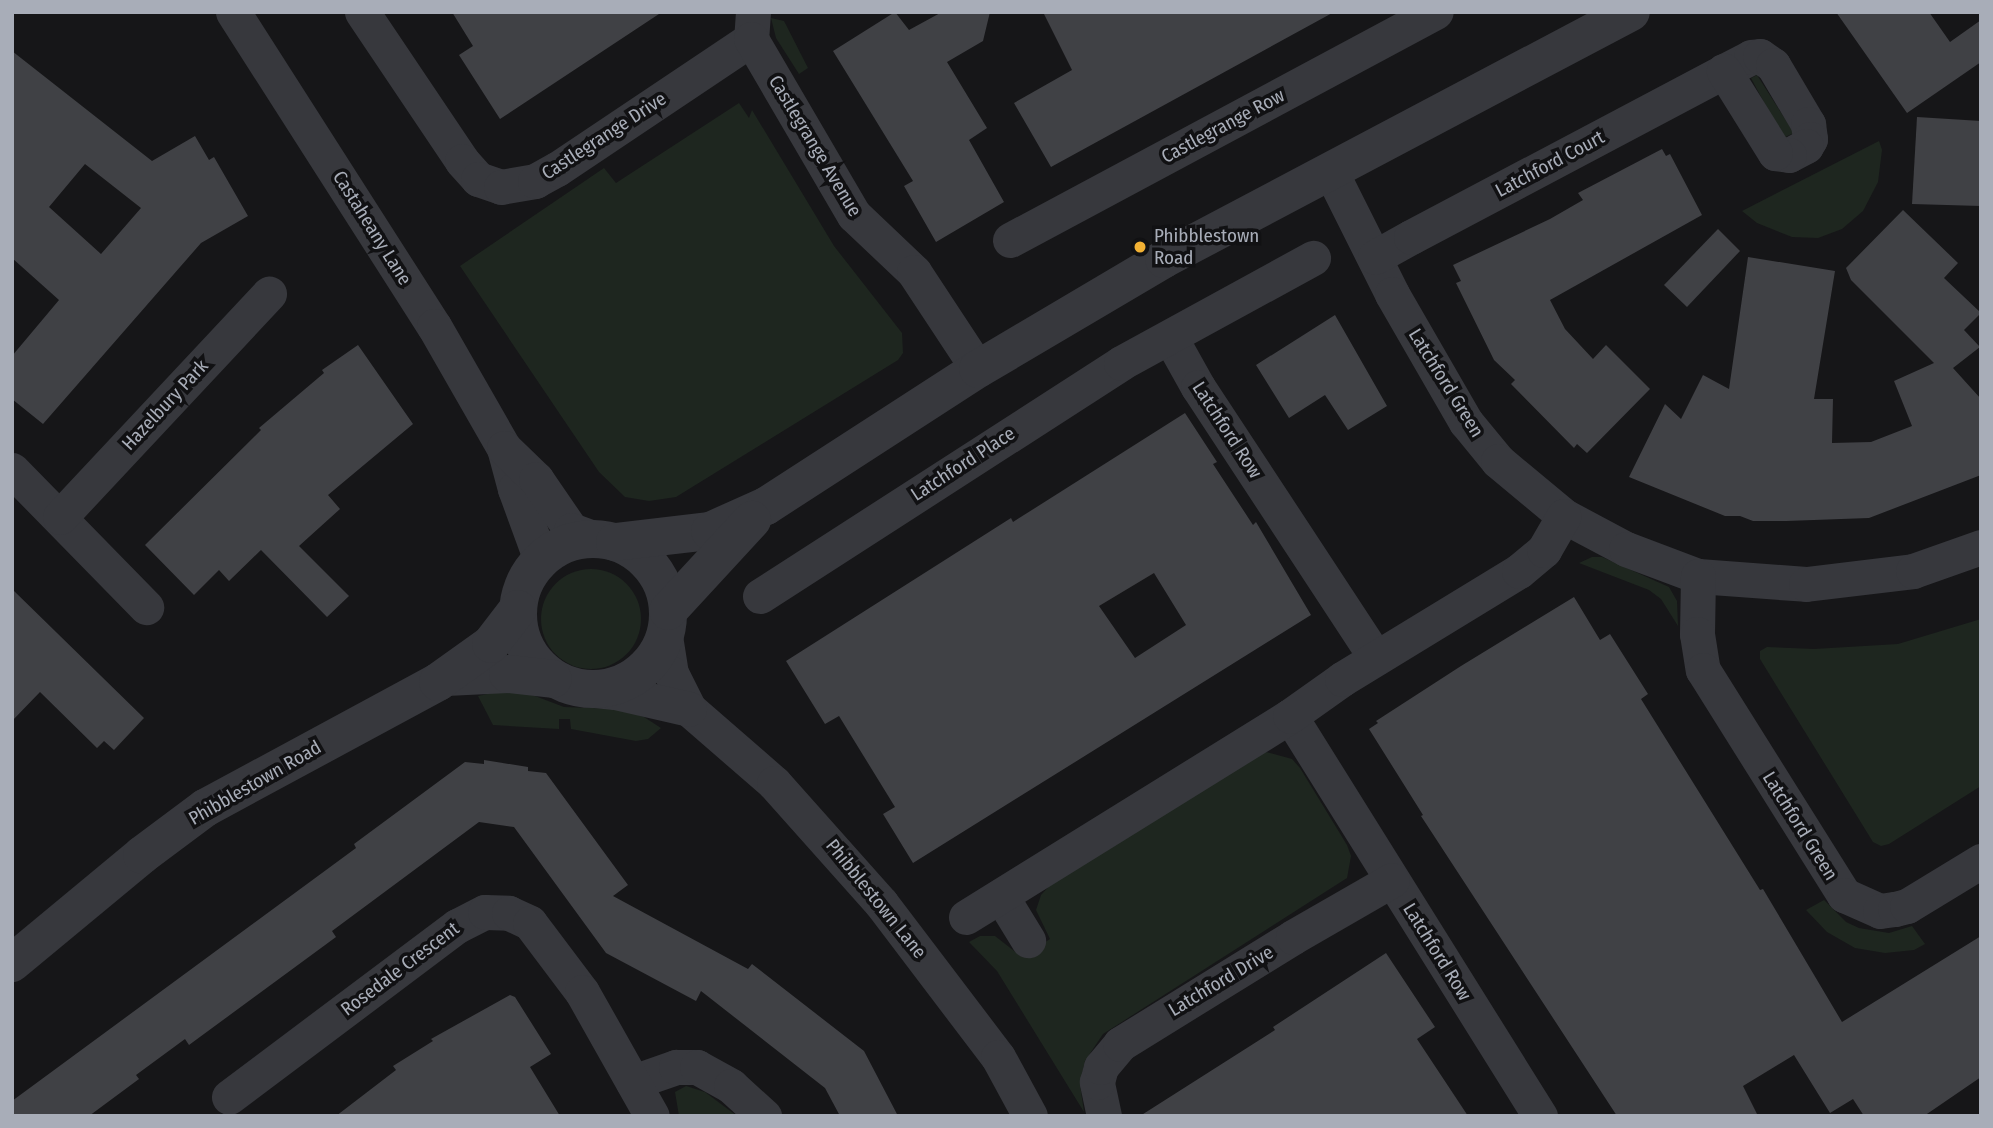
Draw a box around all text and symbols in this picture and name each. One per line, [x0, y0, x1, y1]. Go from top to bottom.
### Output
street label: Castlegrange Avenue [764, 71, 866, 221]
street label: Castlegrange Row [1157, 84, 1289, 168]
street label: Castlegrange Drive [537, 87, 671, 185]
street label: Latchford Court [1492, 126, 1608, 202]
street label: Castaheany Lane [328, 167, 416, 289]
place label: Phibblestown Road [1154, 225, 1259, 269]
marker: Phibblestown Road [1132, 239, 1148, 255]
street label: Latchford Green [1404, 324, 1488, 442]
street label: Hazelbury Park [117, 355, 213, 455]
street label: Latchford Row [1187, 377, 1267, 483]
street label: Latchford Place [907, 422, 1019, 506]
street label: Phibblestown Road [185, 736, 325, 830]
street label: Latchford Green [1758, 767, 1842, 885]
street label: Phibblestown Lane [821, 835, 931, 963]
street label: Latchford Row [1398, 899, 1476, 1005]
street label: Rosedale Crescent [336, 917, 464, 1021]
street label: Latchford Drive [1164, 941, 1278, 1021]

